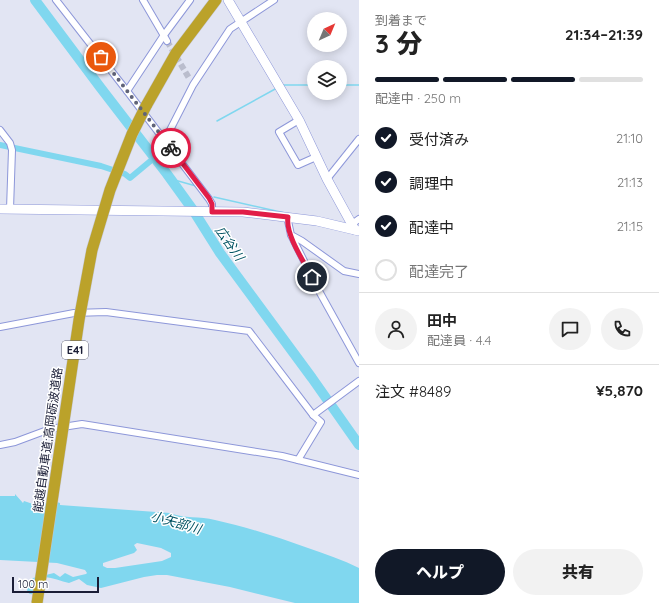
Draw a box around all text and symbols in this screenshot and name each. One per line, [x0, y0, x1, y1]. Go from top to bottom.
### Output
north arrow [307, 12, 347, 52]
map controls [307, 12, 347, 100]
text: 到着まで [375, 12, 427, 28]
text: 21:34–21:39 [565, 25, 643, 44]
text: 3 分 [375, 27, 422, 60]
pin [84, 40, 118, 74]
icon: bag [90, 46, 112, 68]
button: layers [307, 60, 347, 100]
text: 配達中 · 250 m [375, 90, 461, 106]
icon: check [375, 127, 397, 149]
courier [151, 128, 191, 168]
text: 受付済み [409, 130, 469, 149]
text: 21:10 [616, 130, 643, 146]
icon: bike [160, 137, 182, 159]
icon: check [375, 171, 397, 193]
text: 調理中 [409, 174, 454, 193]
text: 21:13 [617, 174, 643, 190]
icon: check [375, 215, 397, 237]
text: 配達中 [409, 218, 454, 237]
text: 21:15 [617, 218, 643, 234]
water label: 広谷川 [212, 222, 249, 265]
pin [295, 260, 329, 294]
text: 配達完了 [409, 262, 469, 281]
icon: home [301, 266, 323, 288]
button: person [375, 308, 417, 350]
button: chat [549, 308, 591, 350]
button: phone [601, 308, 643, 350]
text: 田中 [427, 311, 457, 330]
text: 配達員 · 4.4 [427, 332, 491, 348]
road number: E41 [62, 341, 88, 359]
street label: 能越自動車道;高岡砺波道路 [30, 366, 65, 513]
text: ¥5,870 [596, 381, 643, 400]
text: 注文 #8489 [375, 382, 451, 401]
water label: 小矢部川 [149, 507, 205, 537]
button: ヘルプ [375, 549, 505, 595]
button: 共有 [513, 549, 643, 595]
scale bar [12, 575, 99, 594]
text: 100 m [18, 577, 48, 591]

